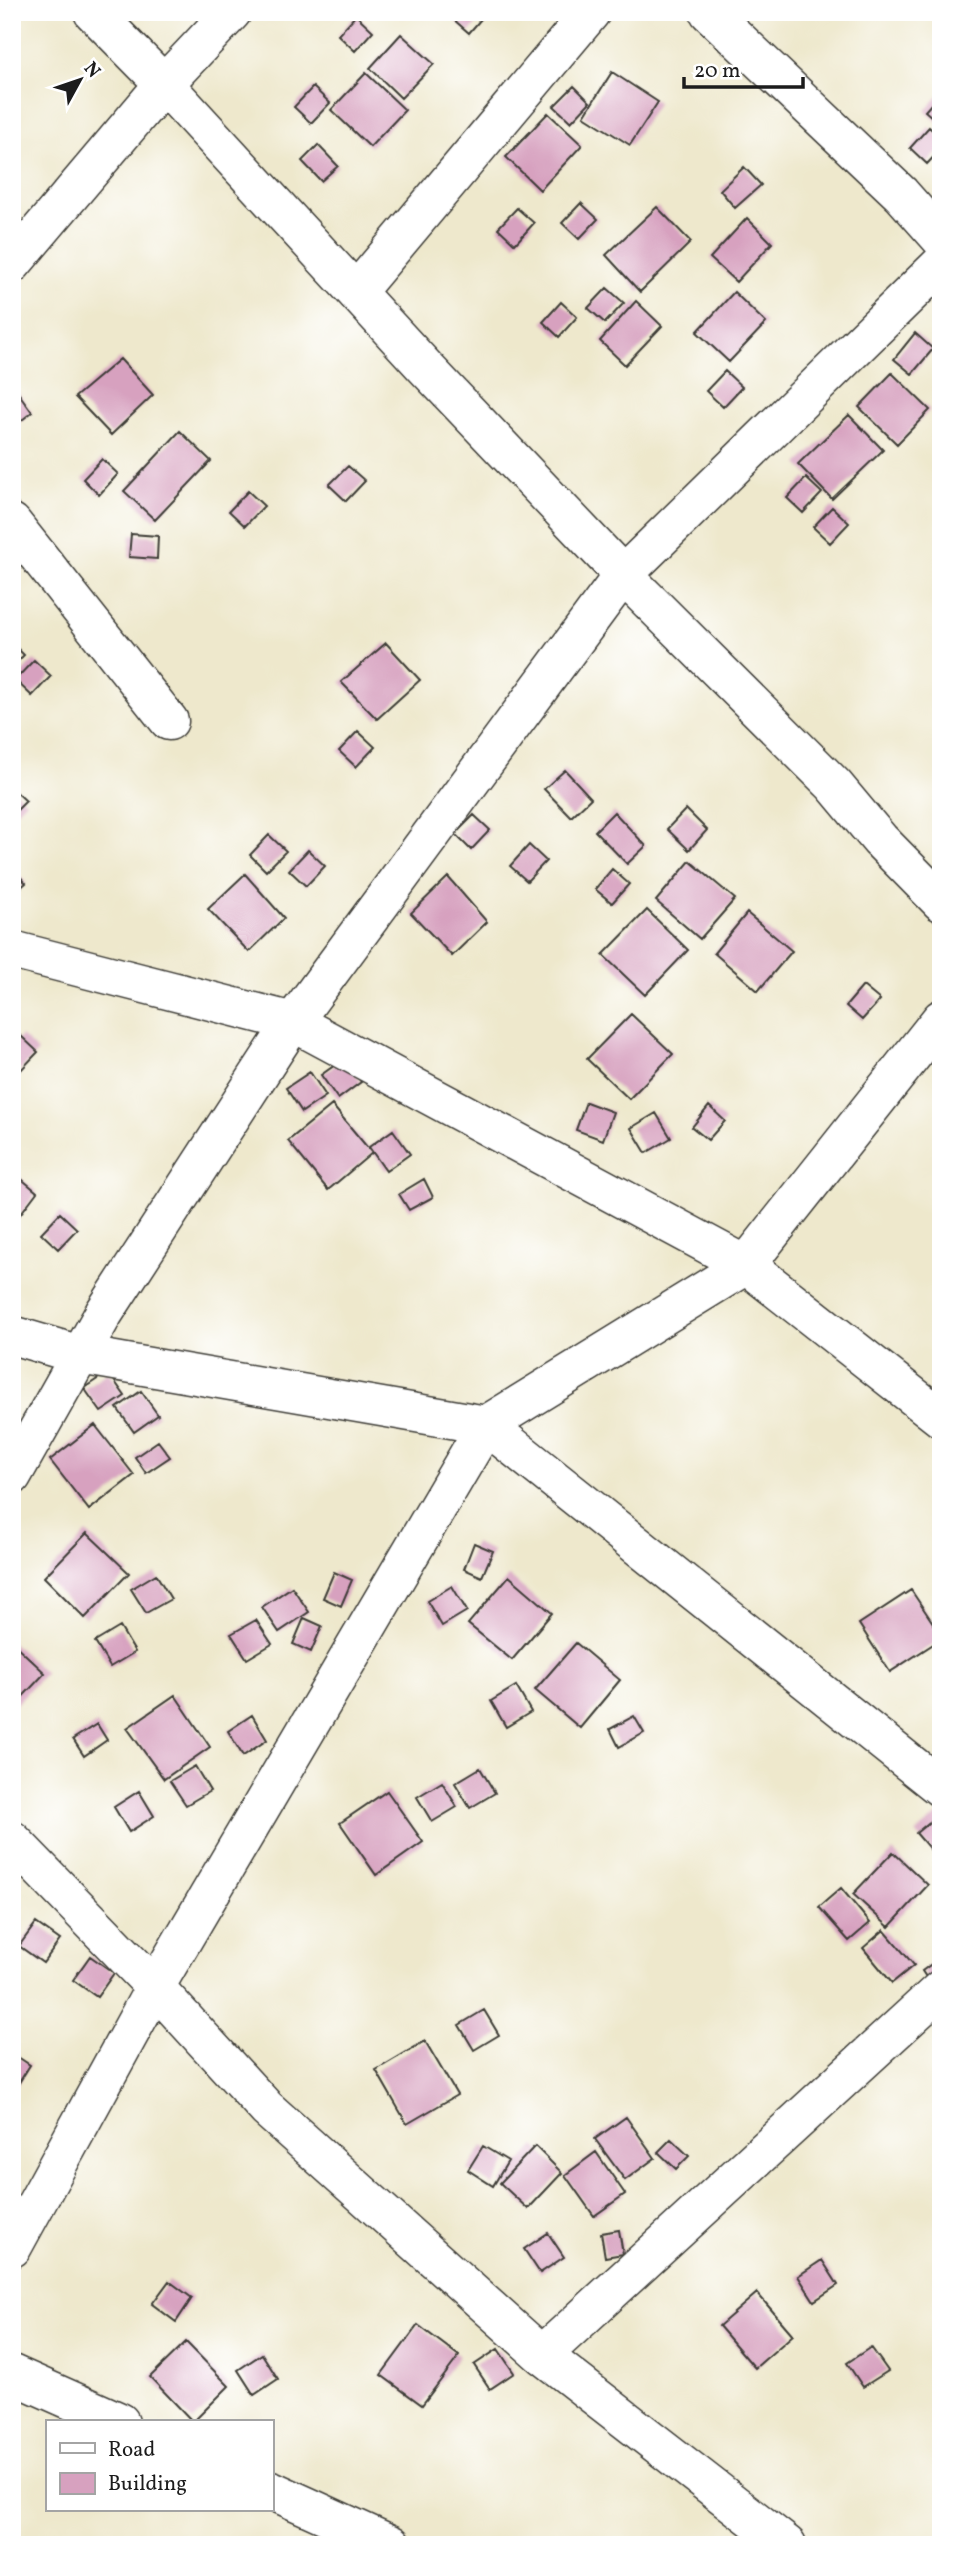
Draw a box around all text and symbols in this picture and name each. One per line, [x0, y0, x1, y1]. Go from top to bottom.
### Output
north arrow [46, 46, 116, 116]
scale bar [684, 46, 802, 90]
text: N [77, 57, 106, 84]
text: 20 m [694, 57, 740, 86]
legend [46, 2420, 273, 2512]
text: Road [108, 2436, 155, 2465]
text: Building [108, 2470, 187, 2499]

